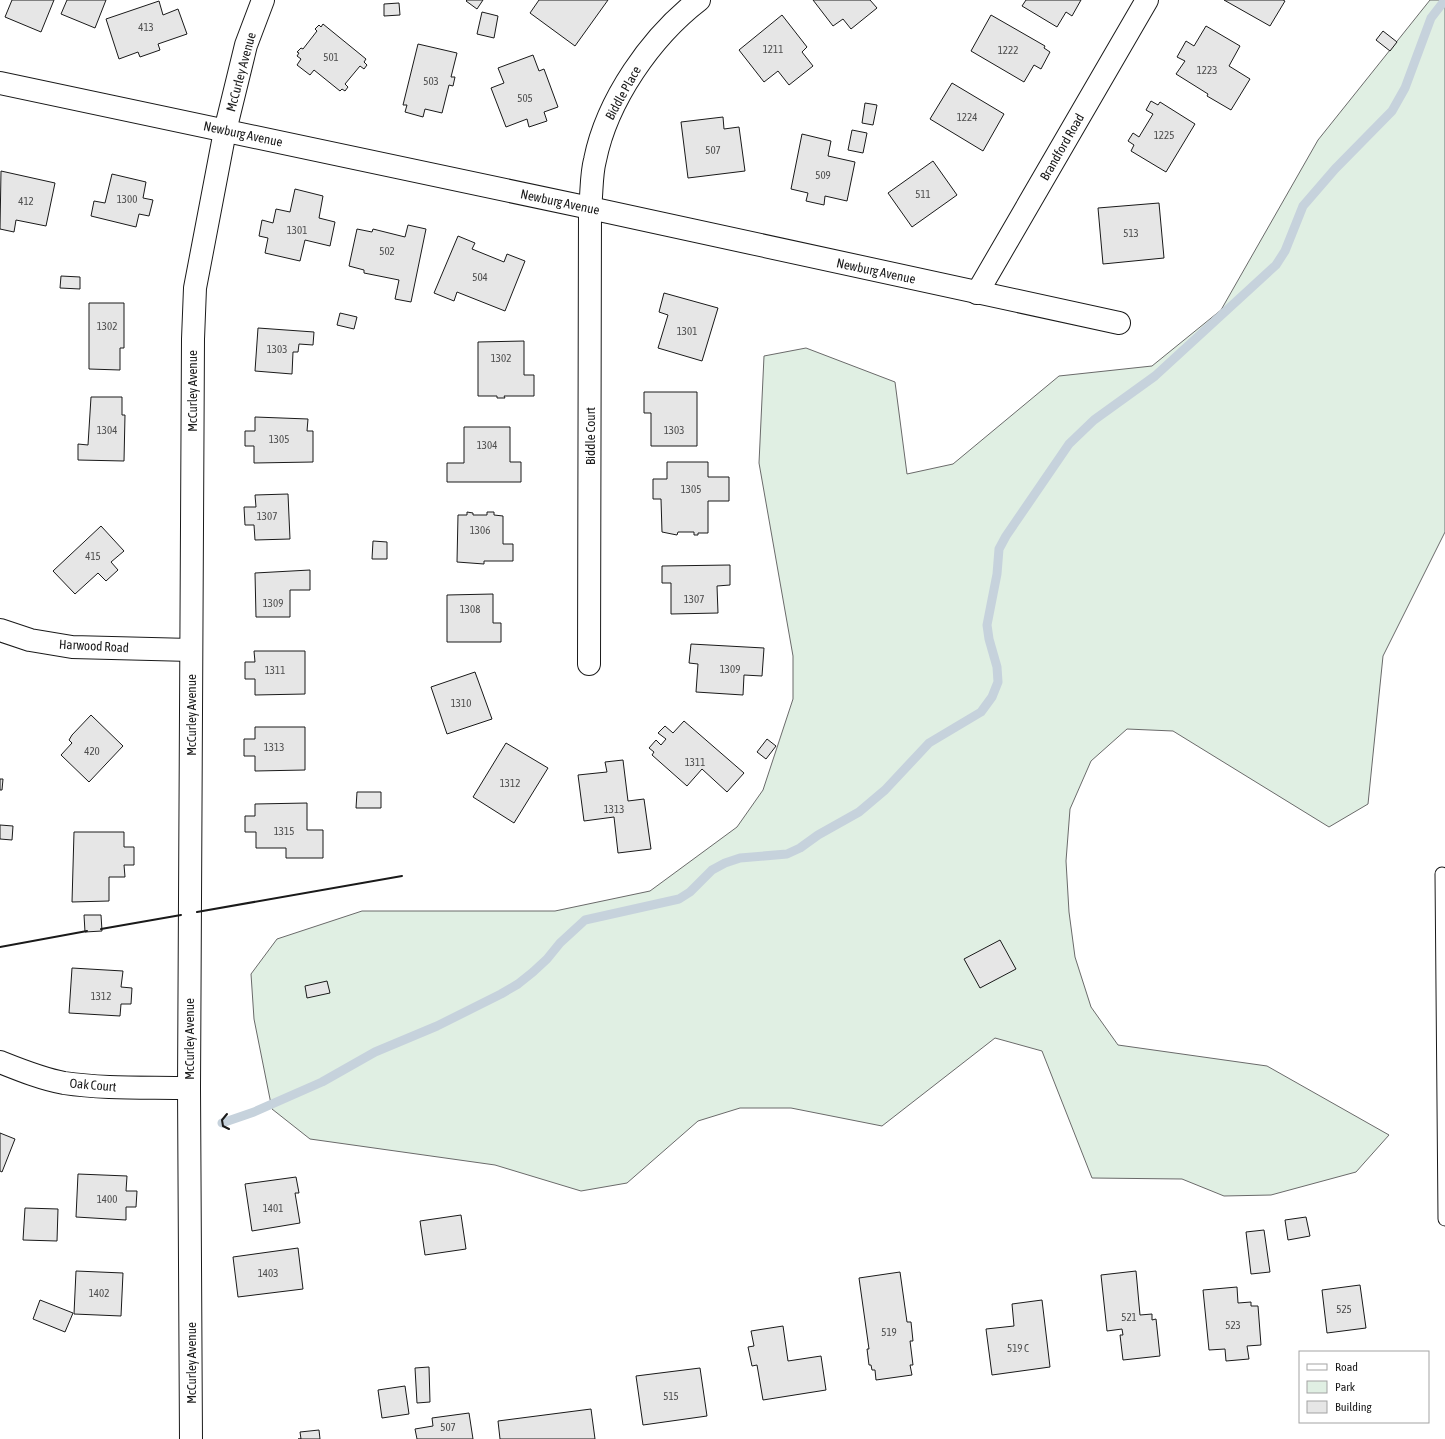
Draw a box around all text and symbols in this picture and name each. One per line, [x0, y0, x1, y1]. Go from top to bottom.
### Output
house number: 413 [138, 21, 154, 33]
street label: McCurley Avenue [223, 31, 259, 113]
house number: 1211 [763, 43, 783, 55]
house number: 1222 [998, 44, 1018, 56]
house number: 501 [323, 51, 339, 63]
street label: Biddle Place [602, 63, 644, 122]
house number: 1223 [1197, 64, 1217, 76]
house number: 503 [423, 75, 439, 87]
house number: 505 [517, 92, 533, 104]
house number: 1224 [957, 111, 977, 123]
street label: Brandford Road [1037, 111, 1087, 183]
street label: Newburg Avenue [202, 118, 284, 150]
house number: 1225 [1154, 129, 1174, 141]
house number: 507 [705, 144, 721, 156]
house number: 509 [815, 169, 831, 181]
street label: Newburg Avenue [519, 186, 601, 218]
house number: 511 [915, 188, 931, 200]
house number: 1300 [117, 193, 137, 205]
house number: 412 [18, 195, 34, 207]
house number: 1301 [287, 224, 307, 236]
house number: 513 [1123, 227, 1139, 239]
house number: 502 [379, 245, 395, 257]
street label: Newburg Avenue [835, 255, 917, 287]
house number: 504 [472, 271, 488, 283]
house number: 1302 [97, 320, 117, 332]
house number: 1301 [677, 325, 697, 337]
house number: 1303 [267, 343, 287, 355]
street label: McCurley Avenue [185, 350, 200, 432]
house number: 1302 [491, 352, 511, 364]
street label: Biddle Court [583, 407, 598, 465]
house number: 1304 [97, 424, 117, 436]
house number: 1303 [664, 424, 684, 436]
house number: 1305 [269, 433, 289, 445]
house number: 1304 [477, 439, 497, 451]
house number: 1305 [681, 483, 701, 495]
house number: 1307 [257, 510, 277, 522]
house number: 1306 [470, 524, 490, 536]
house number: 415 [85, 550, 101, 562]
house number: 1307 [684, 593, 704, 605]
house number: 1309 [263, 597, 283, 609]
house number: 1308 [460, 603, 480, 615]
street label: Harwood Road [59, 637, 129, 655]
house number: 1309 [720, 663, 740, 675]
house number: 1311 [265, 664, 285, 676]
street label: McCurley Avenue [184, 674, 199, 756]
house number: 1310 [451, 697, 471, 709]
house number: 1313 [264, 741, 284, 753]
house number: 420 [84, 745, 100, 757]
house number: 1311 [685, 756, 705, 768]
house number: 1312 [500, 777, 520, 789]
house number: 1313 [604, 803, 624, 815]
house number: 1315 [274, 825, 294, 837]
house number: 1312 [91, 990, 111, 1002]
street label: McCurley Avenue [182, 998, 197, 1080]
street label: Oak Court [69, 1075, 117, 1095]
house number: 1400 [97, 1193, 117, 1205]
house number: 1401 [263, 1202, 283, 1214]
house number: 1403 [258, 1267, 278, 1279]
house number: 1402 [89, 1287, 109, 1299]
house number: 525 [1336, 1303, 1352, 1315]
house number: 521 [1121, 1311, 1137, 1323]
house number: 523 [1225, 1319, 1241, 1331]
street label: McCurley Avenue [184, 1322, 199, 1404]
house number: 519 [881, 1326, 897, 1338]
house number: 519 C [1007, 1342, 1029, 1354]
legend [1299, 1351, 1429, 1423]
text: Road [1335, 1360, 1358, 1374]
text: Park [1335, 1380, 1356, 1394]
house number: 515 [663, 1390, 679, 1402]
text: Building [1335, 1400, 1373, 1414]
house number: 507 [440, 1421, 456, 1433]

